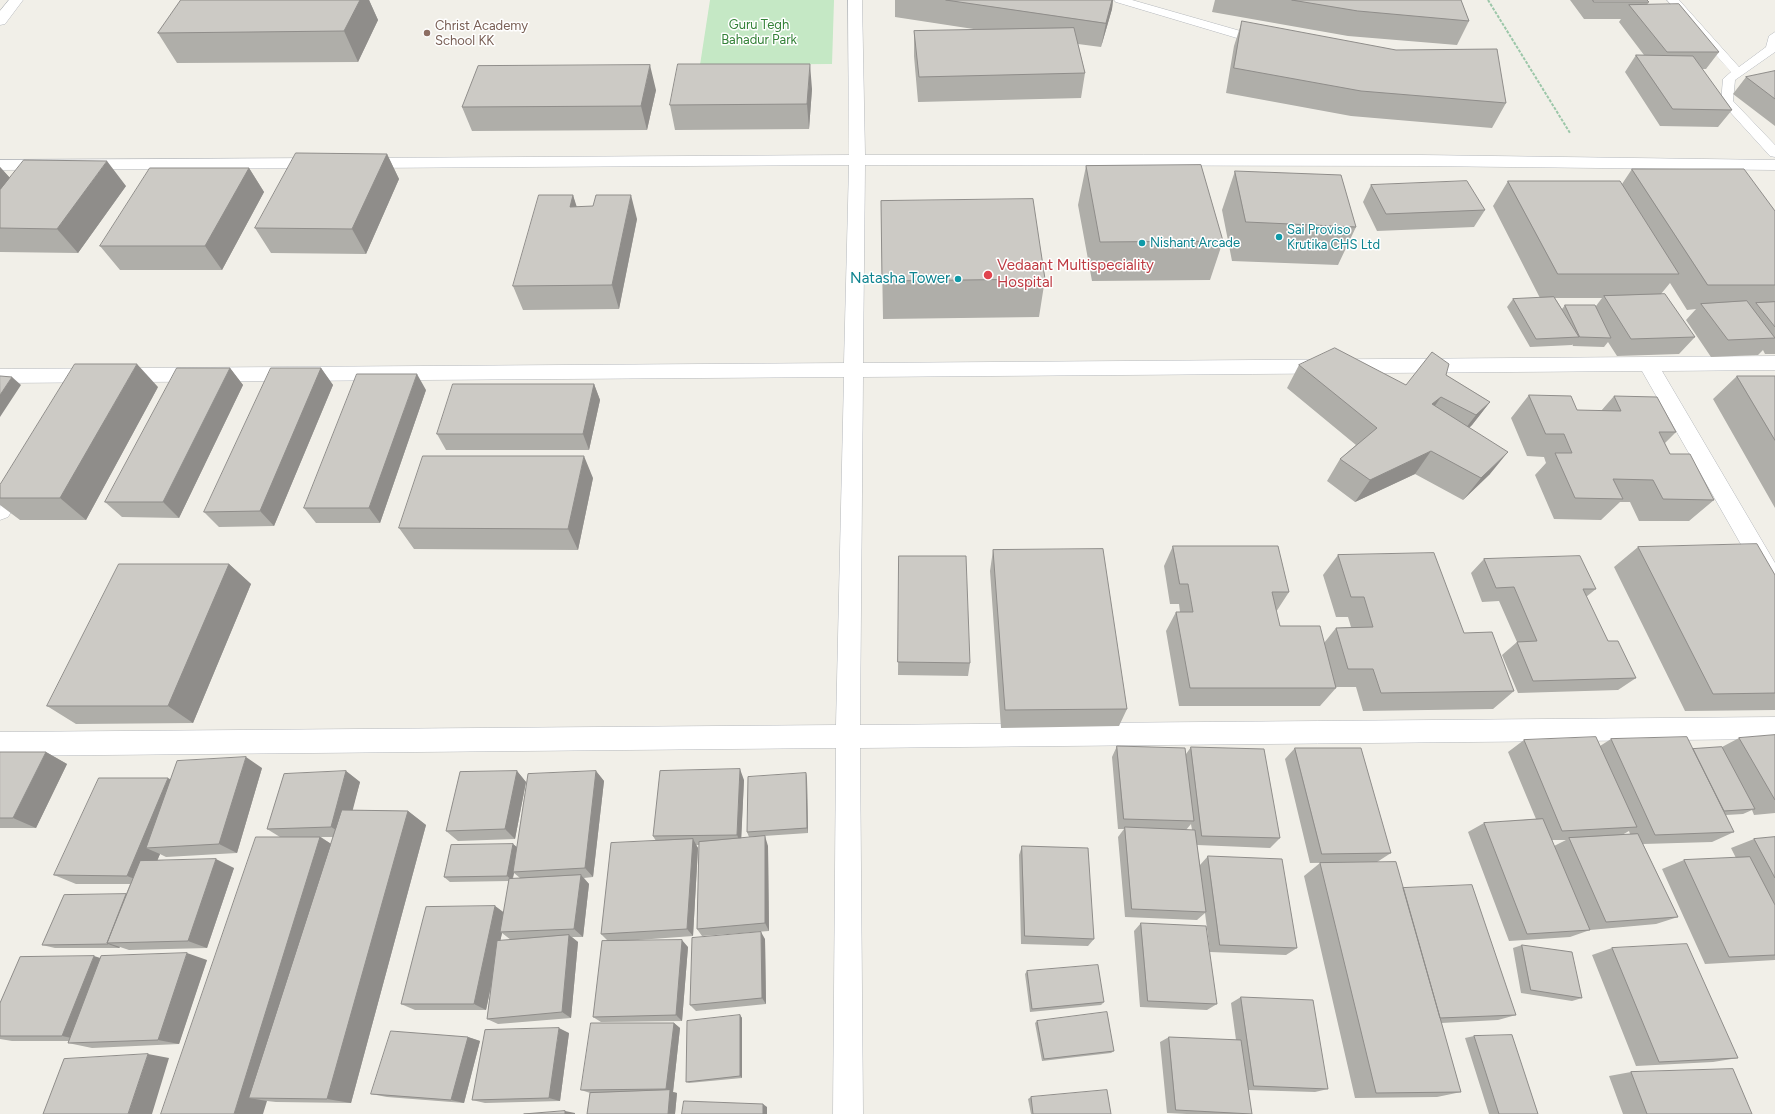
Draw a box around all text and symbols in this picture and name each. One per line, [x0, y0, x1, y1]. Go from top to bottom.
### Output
park label: Guru Tegh Bahadur Park [721, 17, 797, 48]
place label: Christ Academy School KK [435, 18, 528, 49]
marker: Christ Academy School KK [422, 28, 432, 38]
place label: Sai Proviso Krutika CHS Ltd [1287, 222, 1380, 253]
marker: Sai Proviso Krutika CHS Ltd [1274, 232, 1284, 242]
place label: Nishant Arcade [1150, 235, 1240, 251]
marker: Nishant Arcade [1137, 238, 1147, 248]
place label: Vedaant Multispeciality Hospital [997, 257, 1154, 292]
marker: Vedaant Multispeciality Hospital [982, 269, 994, 281]
place label: Natasha Tower [850, 270, 950, 288]
marker: Natasha Tower [953, 274, 963, 284]

